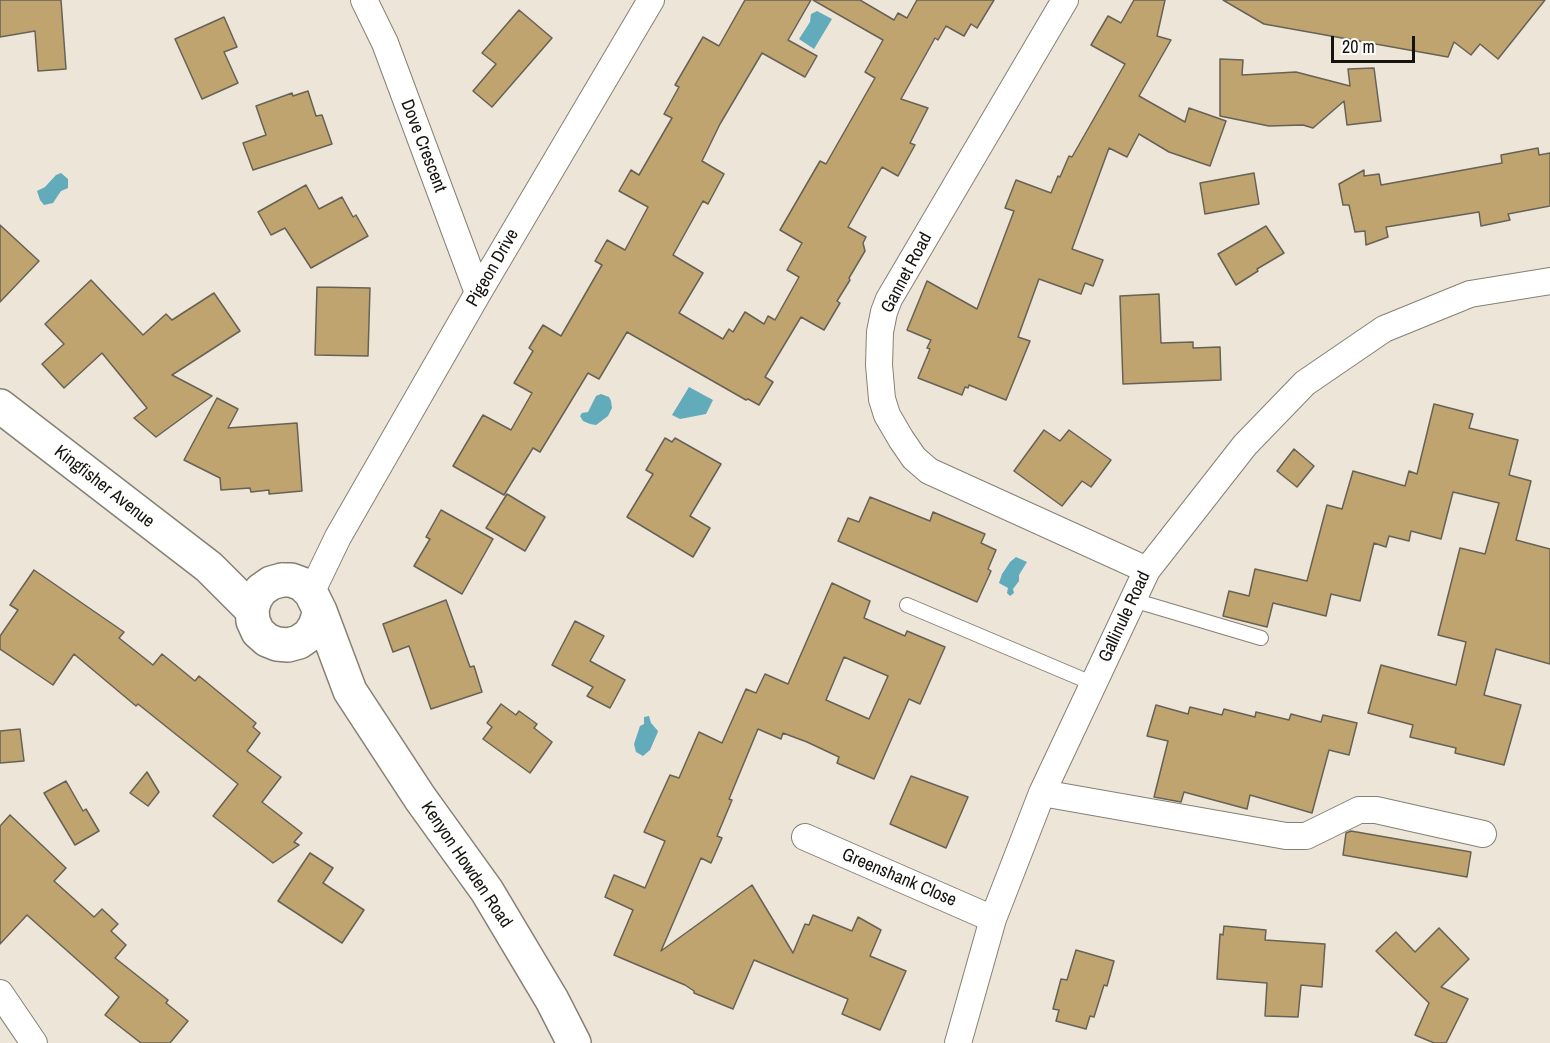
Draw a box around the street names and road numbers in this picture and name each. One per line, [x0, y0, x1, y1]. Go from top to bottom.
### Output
street label: Dove Crescent [395, 97, 451, 195]
street label: Pigeon Drive [462, 225, 524, 311]
street label: Gannet Road [877, 229, 937, 317]
street label: Kingfisher Avenue [50, 441, 158, 533]
street label: Gallinule Road [1095, 568, 1155, 666]
street label: Kenyon Howden Road [416, 798, 516, 932]
street label: Greenshank Close [839, 844, 959, 912]

